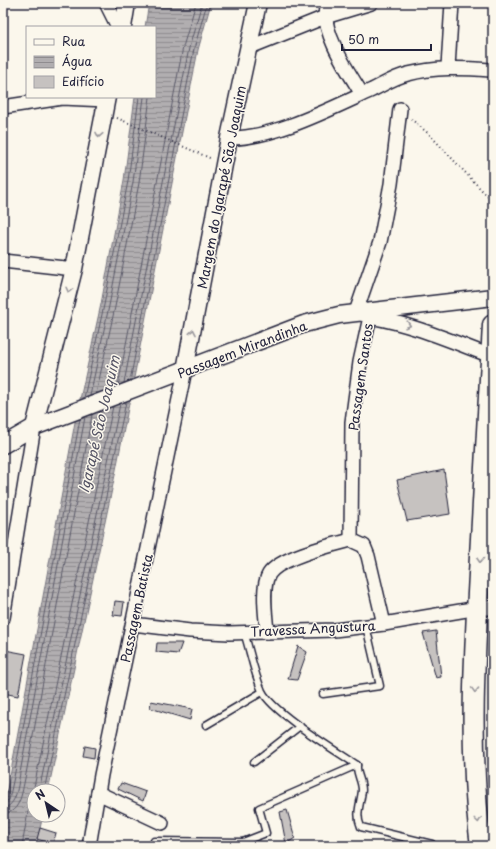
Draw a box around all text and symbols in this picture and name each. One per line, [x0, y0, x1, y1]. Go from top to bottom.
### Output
legend [26, 26, 156, 98]
scale bar [342, 26, 431, 52]
text: 50 m [348, 30, 379, 48]
text: Rua [62, 32, 86, 50]
text: Água [62, 52, 93, 70]
text: Edifício [62, 72, 104, 90]
street label: Margem do Igarapé São Joaquim [192, 84, 250, 290]
one-way arrow [96, 132, 104, 138]
one-way arrow [65, 287, 74, 294]
street label: Passagem Mirandinha [174, 315, 310, 383]
one-way arrow [404, 321, 411, 329]
street label: Passagem Santos [343, 322, 377, 432]
one-way arrow [188, 329, 196, 335]
water label: Igarapé São Joaquim [73, 353, 125, 495]
street label: Passagem Batista [115, 551, 157, 664]
one-way arrow [476, 557, 485, 563]
street label: Travessa Angustura [250, 615, 376, 641]
one-way arrow [470, 687, 479, 693]
north arrow [26, 783, 66, 823]
text: N [32, 785, 49, 804]
one-way arrow [473, 816, 482, 823]

